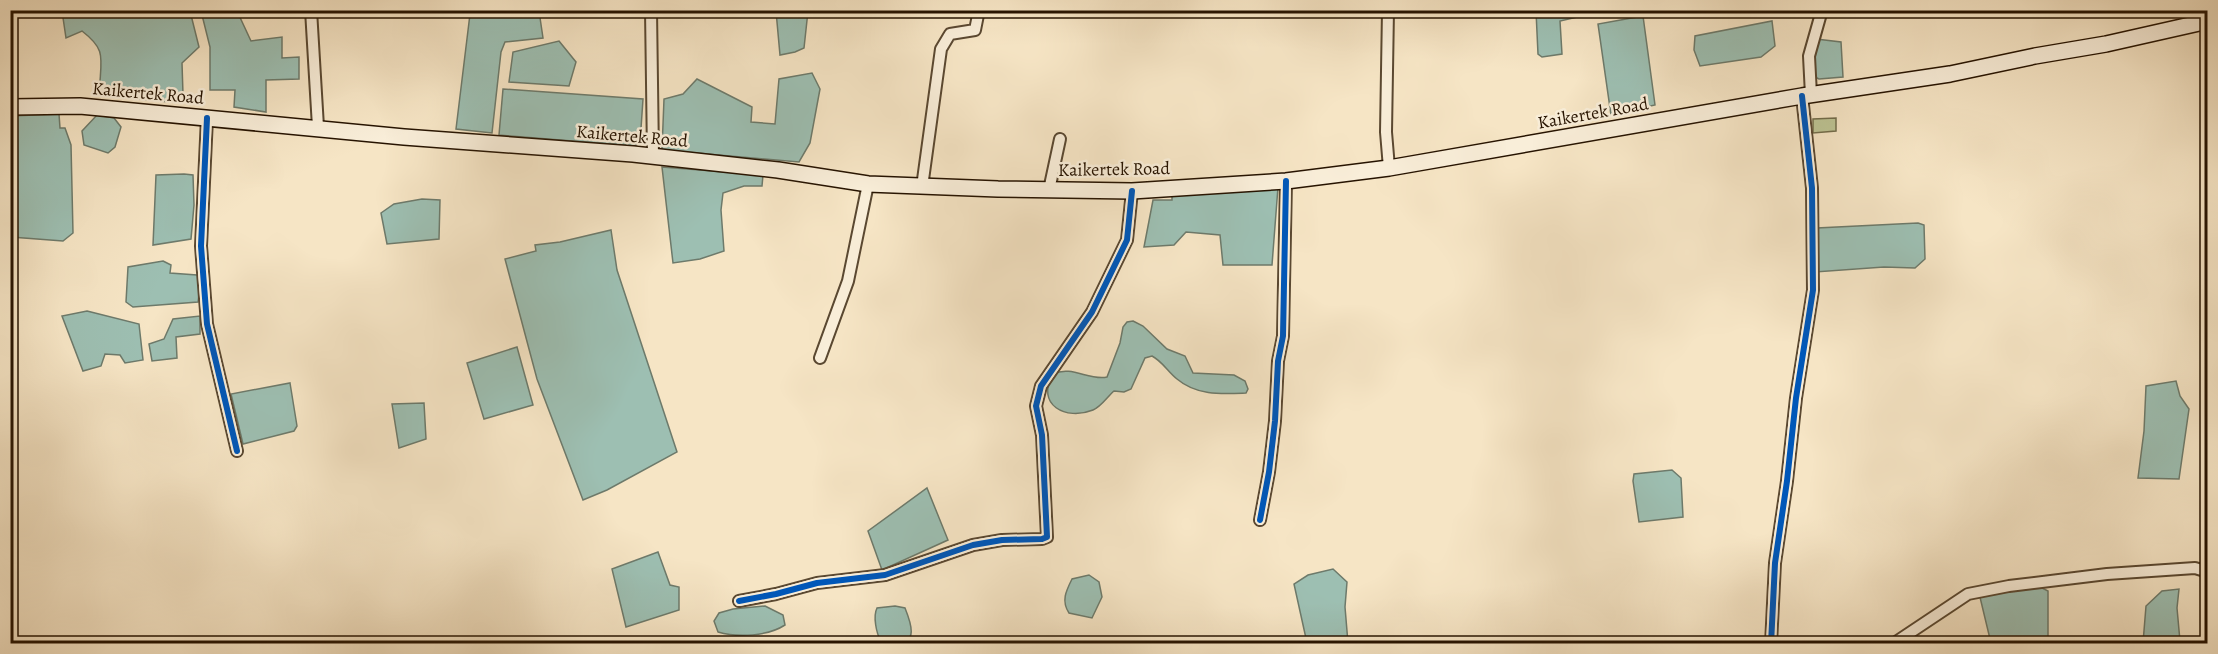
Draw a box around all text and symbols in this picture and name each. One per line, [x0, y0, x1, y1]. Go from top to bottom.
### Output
street label: Kaikertek Road [91, 76, 205, 110]
street label: Kaikertek Road [1536, 91, 1651, 135]
street label: Kaikertek Road [575, 119, 689, 153]
street label: Kaikertek Road [1058, 156, 1171, 182]

